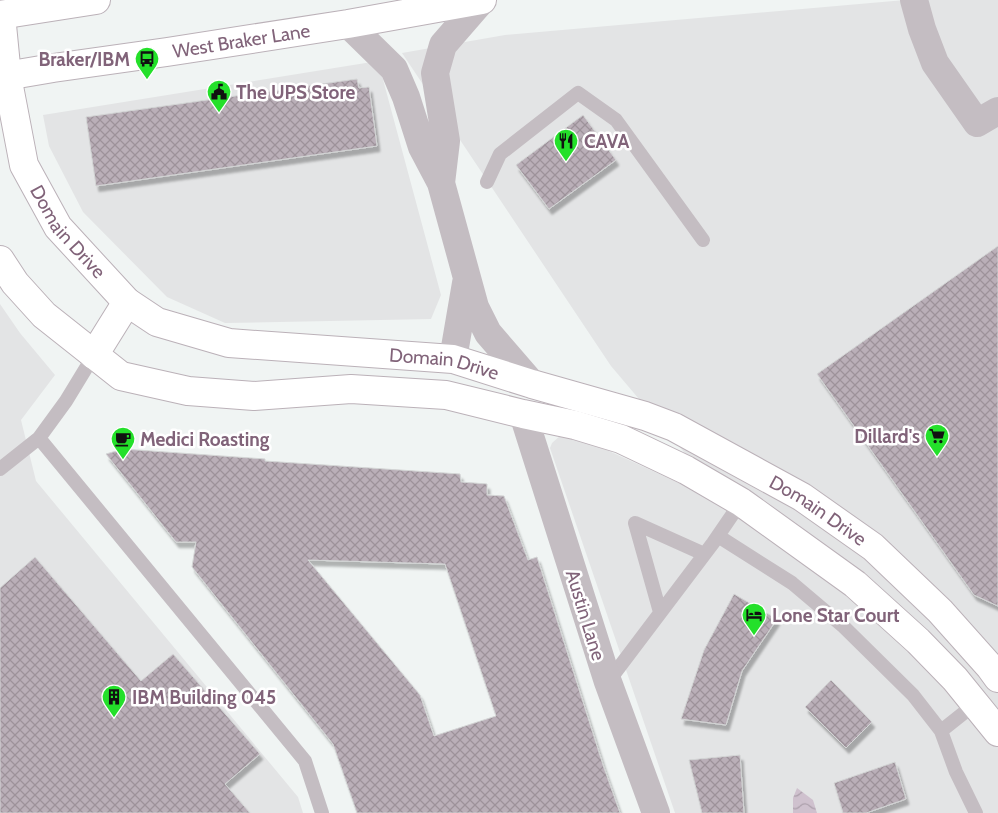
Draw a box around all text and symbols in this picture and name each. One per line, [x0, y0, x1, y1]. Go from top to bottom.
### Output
street label: West Braker Lane [171, 19, 312, 63]
bus stop icon: Braker/IBM [134, 46, 160, 80]
place label: Braker/IBM [38, 48, 130, 71]
public building icon: The UPS Store [206, 79, 232, 113]
place label: The UPS Store [236, 81, 355, 104]
restaurant icon: CAVA [553, 128, 579, 162]
place label: CAVA [584, 130, 630, 153]
street label: Domain Drive [25, 181, 110, 283]
street label: Domain Drive [388, 343, 502, 385]
supermarket icon: Dillard's [924, 423, 950, 457]
place label: Dillard's [854, 425, 920, 448]
cafe icon: Medici Roasting [110, 426, 136, 460]
place label: Medici Roasting [140, 428, 270, 451]
street label: Domain Drive [765, 470, 871, 551]
street label: Austin Lane [561, 567, 610, 664]
hotel icon: Lone Star Court [741, 602, 767, 636]
place label: Lone Star Court [772, 604, 900, 627]
building icon: IBM Building 045 [101, 684, 127, 718]
place label: IBM Building 045 [132, 686, 276, 709]

